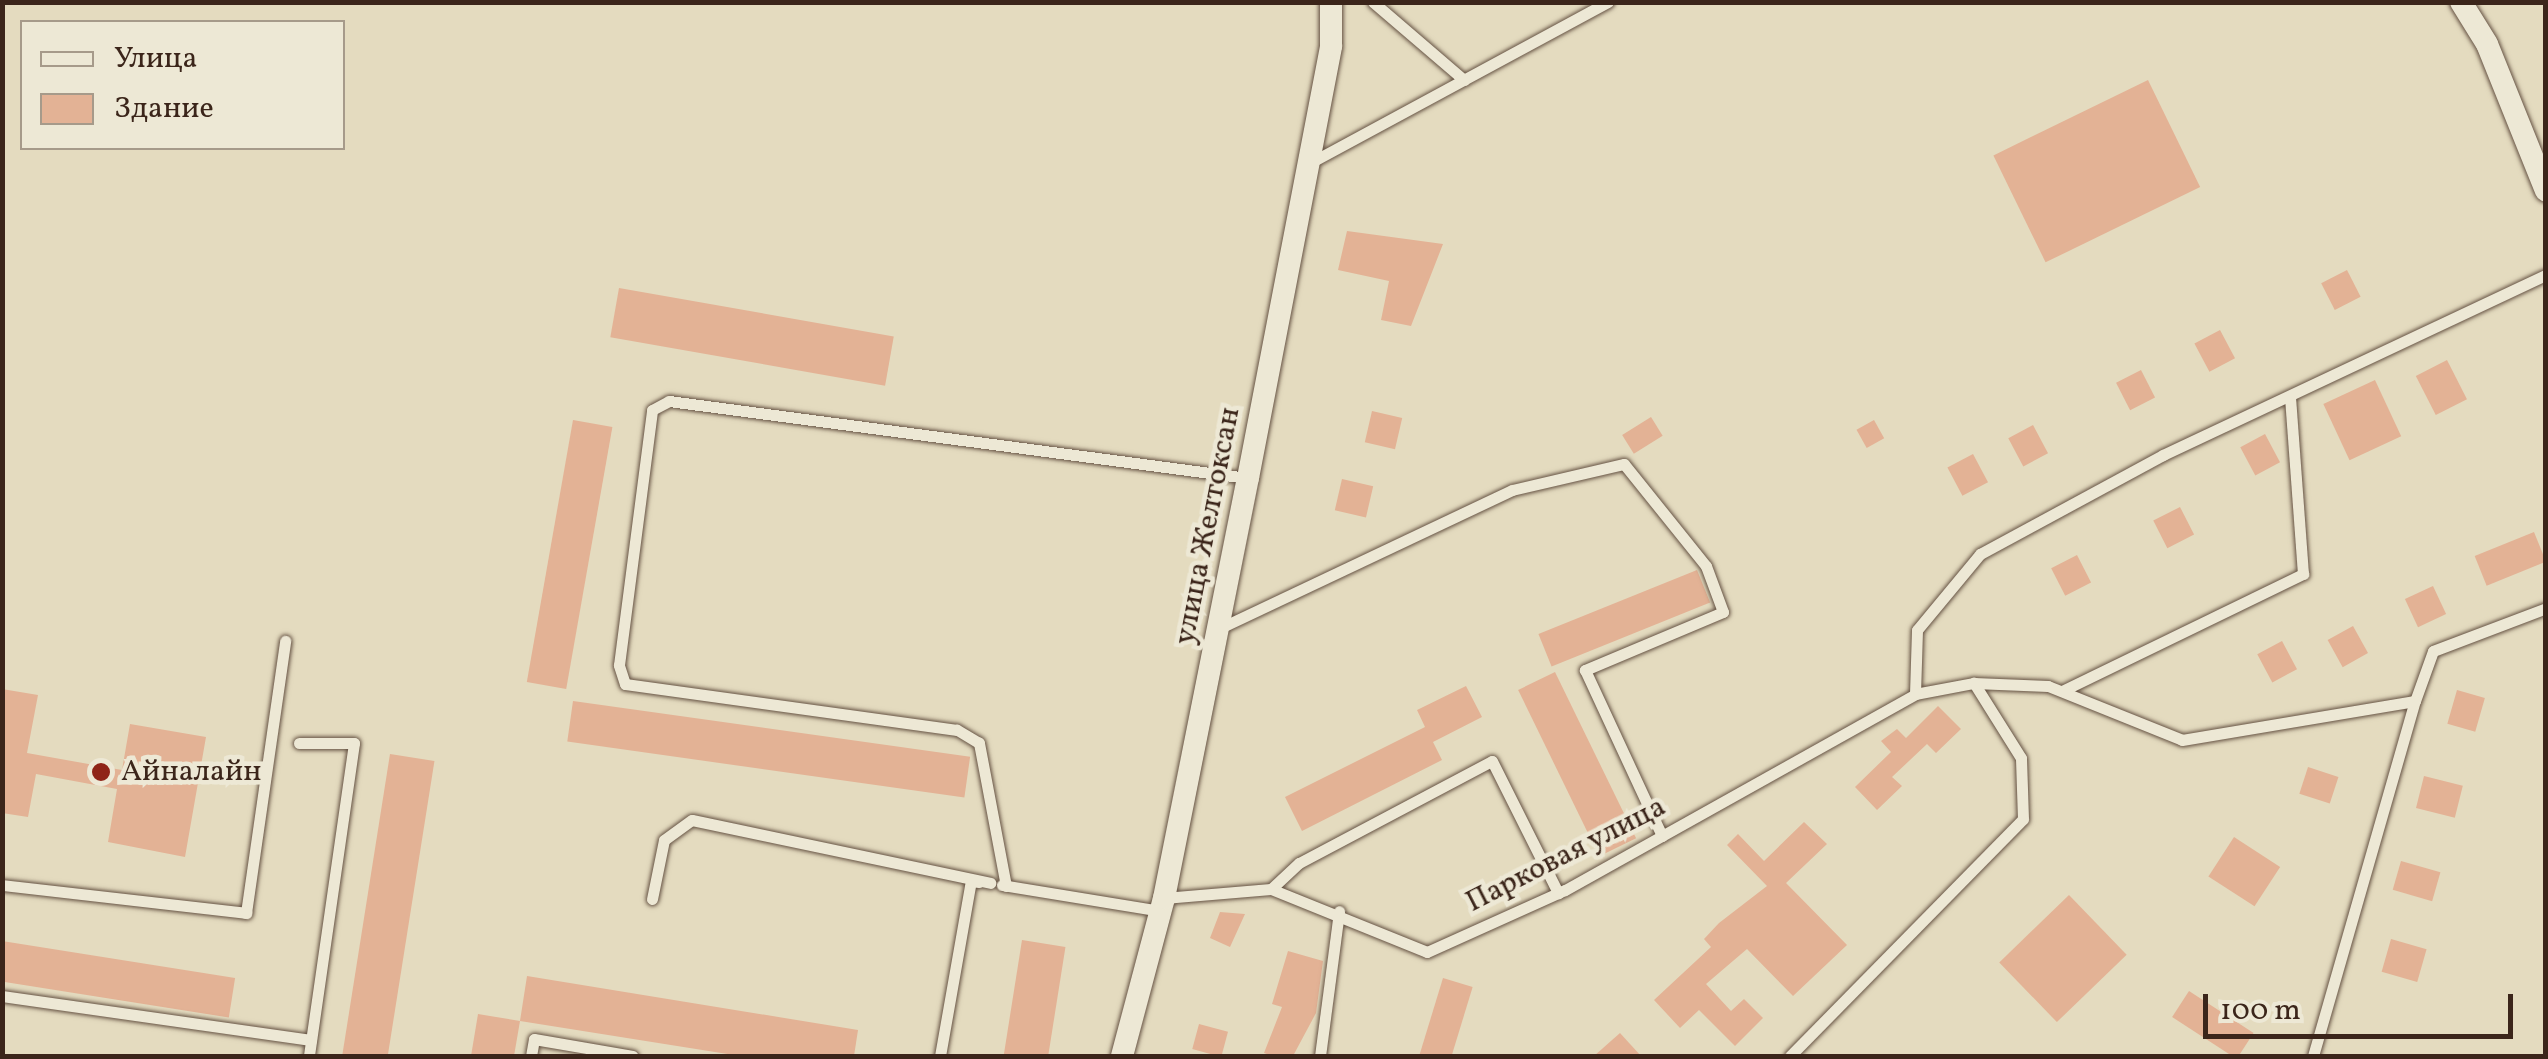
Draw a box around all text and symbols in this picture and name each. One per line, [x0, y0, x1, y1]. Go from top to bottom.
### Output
legend [20, 20, 345, 150]
text: Улица [114, 38, 197, 80]
text: Здание [114, 88, 214, 130]
street label: улица Желтоксан [1167, 404, 1249, 648]
place label: Айналайн [121, 754, 261, 790]
marker: Айналайн [90, 761, 112, 783]
street label: Парковая улица [1460, 789, 1672, 921]
scale bar [2208, 974, 2518, 1036]
text: 100 m [2220, 990, 2301, 1032]

